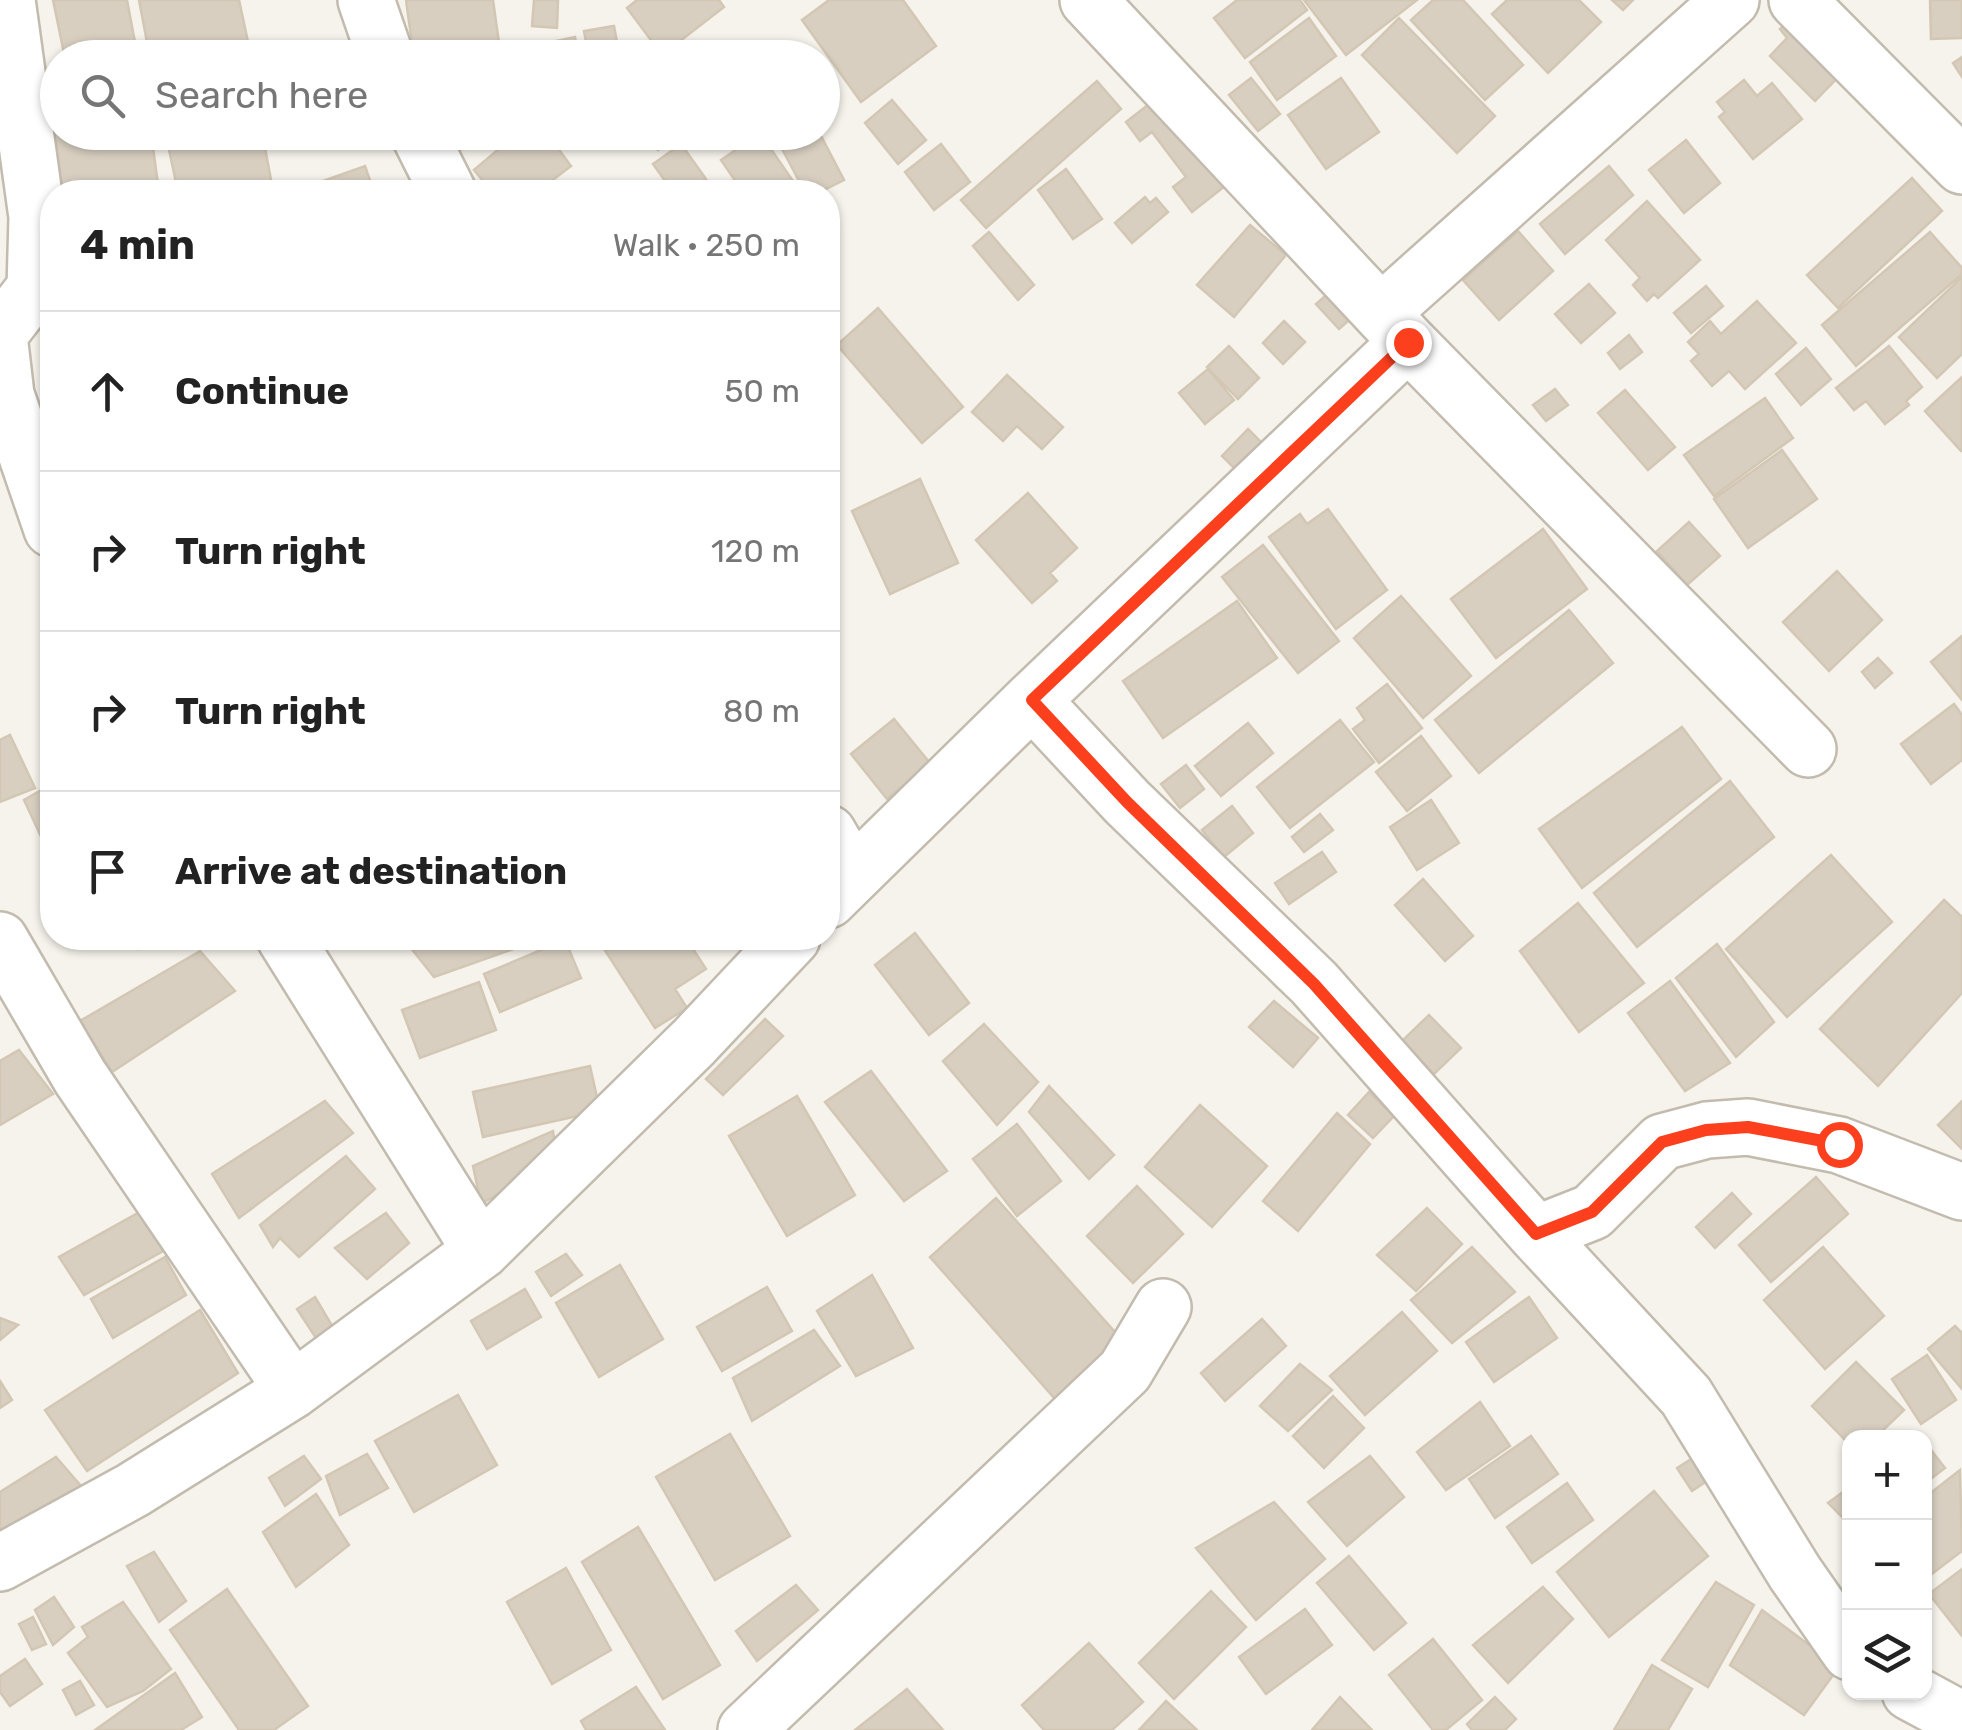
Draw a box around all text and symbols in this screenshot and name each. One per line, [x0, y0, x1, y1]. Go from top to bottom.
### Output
search box [40, 40, 840, 150]
icon: search [75, 68, 130, 123]
text: Search here [155, 72, 368, 118]
text: 4 min [80, 220, 195, 270]
text: Walk · 250 m [613, 226, 800, 264]
route end [1386, 320, 1432, 366]
icon: ahead [80, 364, 135, 419]
text: Continue [175, 368, 349, 414]
text: 50 m [724, 372, 800, 410]
icon: right [80, 524, 135, 579]
text: Turn right [175, 528, 366, 574]
text: 120 m [711, 532, 800, 570]
icon: right [80, 684, 135, 739]
text: Turn right [175, 688, 366, 734]
text: 80 m [723, 692, 800, 730]
icon: arrive [80, 844, 135, 899]
text: Arrive at destination [175, 848, 567, 894]
route start [1817, 1122, 1863, 1168]
map controls [1842, 1430, 1932, 1700]
button: + [1842, 1430, 1932, 1520]
button: − [1842, 1520, 1932, 1610]
button: layers [1842, 1610, 1932, 1700]

